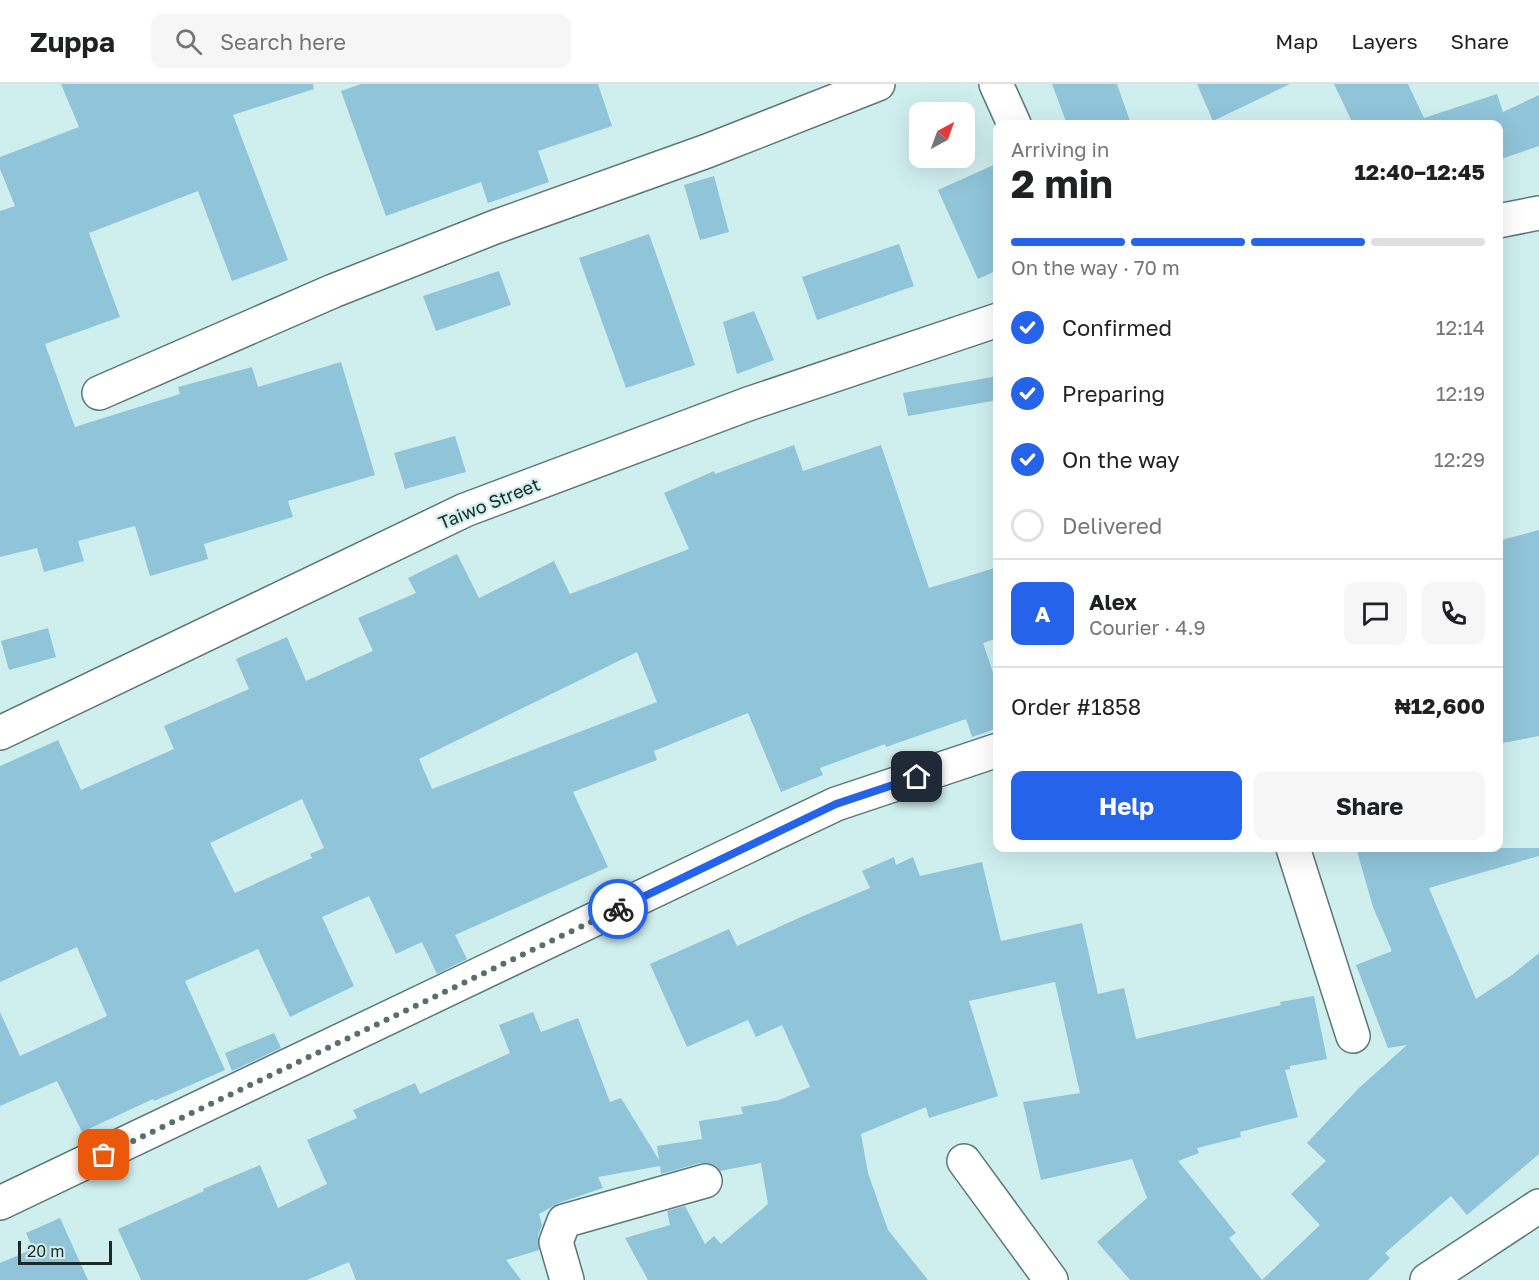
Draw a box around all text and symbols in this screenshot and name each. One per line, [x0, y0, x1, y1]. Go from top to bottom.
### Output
search box [151, 14, 571, 68]
text: Zuppa [30, 25, 115, 58]
icon: search [172, 25, 205, 58]
text: Search here [220, 28, 346, 55]
text: Map [1275, 28, 1318, 54]
text: Layers [1351, 28, 1418, 54]
text: Share [1451, 28, 1509, 54]
north arrow [909, 102, 975, 168]
map controls [909, 102, 975, 168]
text: Arriving in [1011, 137, 1109, 161]
text: 12:40–12:45 [1355, 158, 1485, 185]
text: 2 min [1011, 160, 1113, 207]
text: On the way · 70 m [1011, 255, 1180, 279]
icon: check [1011, 311, 1044, 344]
text: Confirmed [1062, 314, 1172, 341]
text: 12:14 [1436, 315, 1485, 339]
icon: check [1011, 377, 1044, 410]
text: Preparing [1062, 380, 1165, 407]
text: 12:19 [1436, 381, 1485, 405]
icon: check [1011, 443, 1044, 476]
text: On the way [1062, 446, 1180, 473]
text: 12:29 [1434, 447, 1485, 471]
street label: Taiwo Street [435, 473, 543, 533]
text: Delivered [1062, 512, 1162, 539]
button: chat [1344, 582, 1407, 645]
button: phone [1422, 582, 1485, 645]
text: Alex [1089, 588, 1137, 615]
text: A [1035, 600, 1050, 627]
text: Courier · 4.9 [1089, 615, 1206, 639]
text: ₦12,600 [1395, 692, 1485, 719]
text: Order #1858 [1011, 693, 1141, 720]
pin [891, 751, 942, 802]
icon: home [900, 760, 933, 793]
button: Help [1011, 771, 1242, 840]
button: Share [1254, 771, 1485, 840]
courier [588, 879, 648, 939]
icon: bike [602, 893, 635, 926]
pin [78, 1129, 129, 1180]
icon: bag [87, 1138, 120, 1171]
scale bar [18, 1238, 112, 1266]
text: 20 m [27, 1241, 64, 1261]

